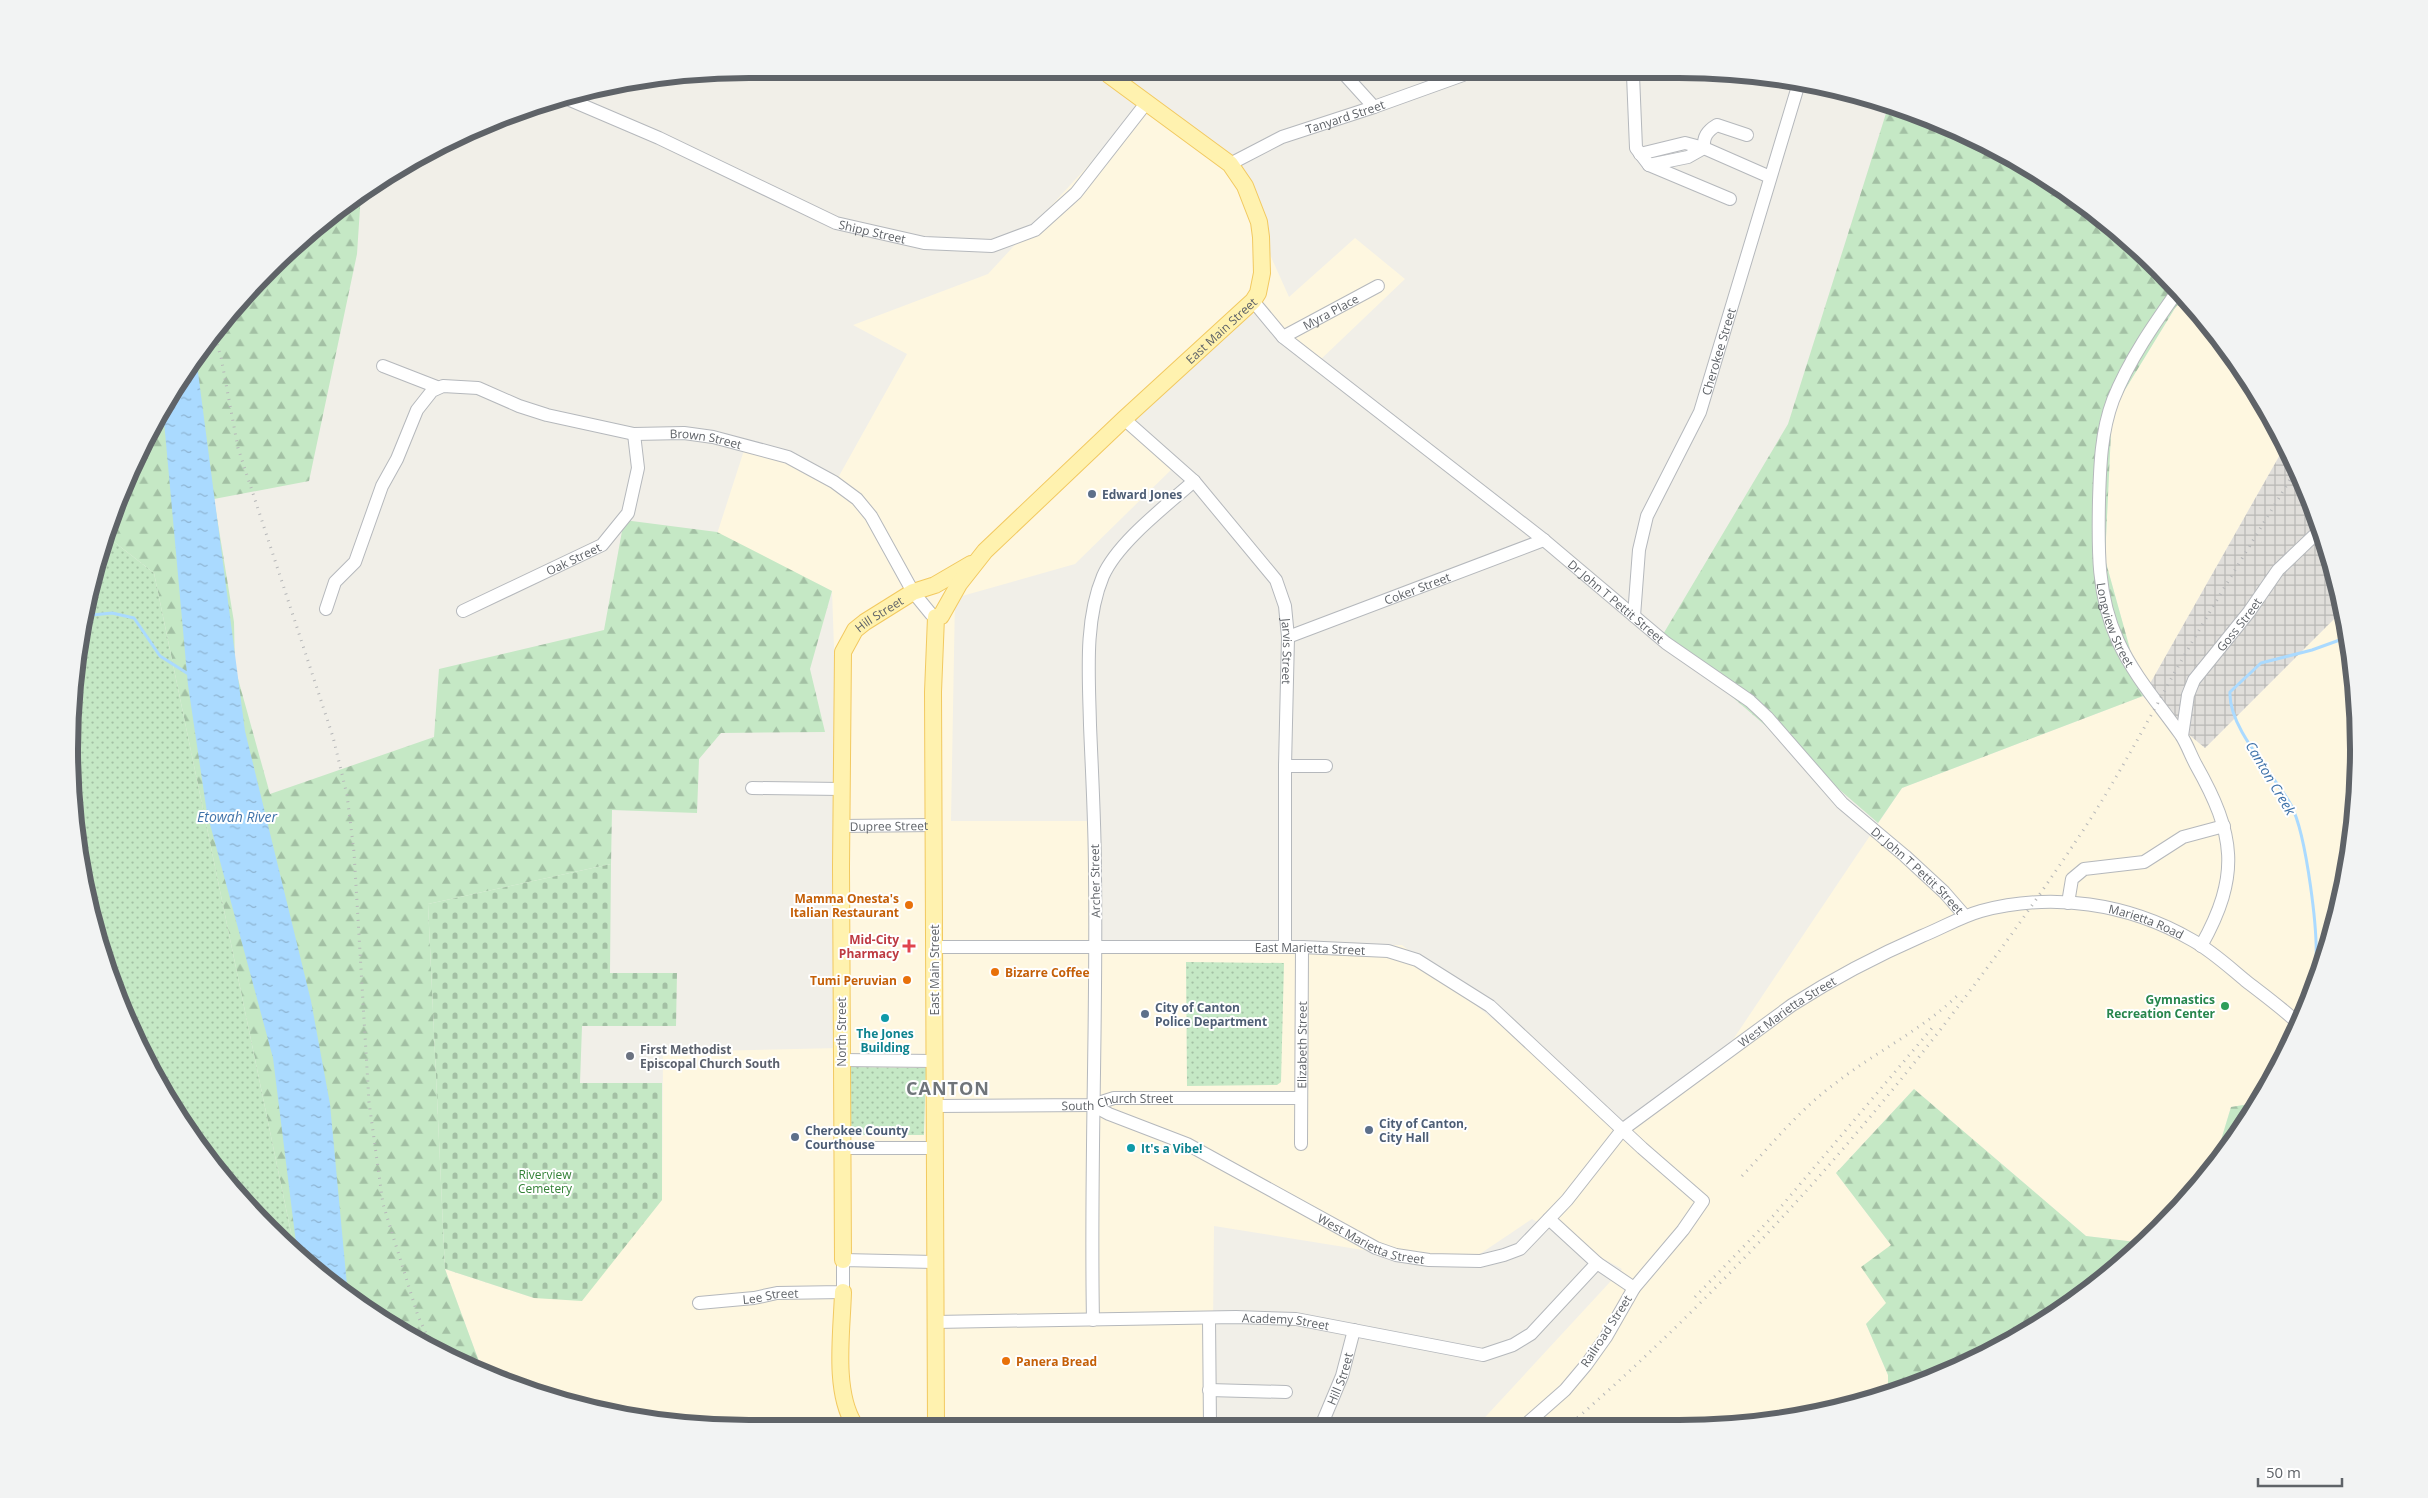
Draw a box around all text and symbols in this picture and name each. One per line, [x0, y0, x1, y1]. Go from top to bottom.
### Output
street label: Tanyard Street [1303, 95, 1387, 137]
street label: Shipp Street [837, 215, 908, 247]
street label: Myra Place [1300, 289, 1362, 333]
street label: East Main Street [1182, 293, 1260, 367]
street label: Cherokee Street [1697, 306, 1739, 397]
street label: Brown Street [669, 424, 744, 453]
place label: Edward Jones [1102, 486, 1182, 503]
marker: Edward Jones [1086, 488, 1098, 500]
street label: Oak Street [543, 538, 604, 579]
street label: Dr John T Pettit Street [1564, 555, 1668, 647]
street label: Coker Street [1382, 568, 1453, 608]
street label: Longview Street [2093, 581, 2139, 670]
street label: Hill Street [851, 592, 906, 636]
street label: Goss Street [2212, 594, 2265, 655]
street label: Jarvis Street [1278, 616, 1297, 685]
water label: Canton Creek [2241, 738, 2301, 819]
water label: Etowah River [197, 807, 277, 826]
street label: Dupree Street [850, 817, 928, 834]
street label: Dr John T Pettit Street [1868, 823, 1968, 918]
street label: Archer Street [1086, 844, 1104, 918]
place label: Mamma Onesta's Italian Restaurant [790, 890, 899, 921]
marker: Mamma Onesta's Italian Restaurant [903, 899, 915, 911]
street label: Marietta Road [2107, 900, 2187, 943]
street label: East Main Street [926, 925, 943, 1015]
place label: Mid-City Pharmacy [839, 931, 899, 962]
street label: East Marietta Street [1255, 939, 1366, 958]
marker: Mid-City Pharmacy [903, 940, 915, 952]
place label: Bizarre Coffee [1005, 964, 1089, 981]
marker: Bizarre Coffee [989, 966, 1001, 978]
place label: Tumi Peruvian [810, 972, 897, 989]
street label: West Marietta Street [1734, 972, 1839, 1051]
marker: Tumi Peruvian [901, 974, 913, 986]
place label: Gymnastics Recreation Center [2106, 991, 2216, 1022]
street label: North Street [833, 997, 850, 1067]
place label: City of Canton Police Department [1155, 999, 1267, 1030]
marker: Gymnastics Recreation Center [2219, 1000, 2231, 1012]
street label: Elizabeth Street [1293, 1001, 1310, 1089]
marker: City of Canton Police Department [1139, 1008, 1151, 1020]
marker: The Jones Building [879, 1012, 891, 1024]
place label: The Jones Building [856, 1025, 914, 1056]
place label: First Methodist Episcopal Church South [640, 1041, 780, 1072]
marker: First Methodist Episcopal Church South [624, 1050, 636, 1062]
district label: CANTON [906, 1076, 990, 1100]
street label: South Church Street [1061, 1090, 1173, 1114]
place label: City of Canton, City Hall [1379, 1115, 1467, 1146]
place label: Cherokee County Courthouse [805, 1122, 908, 1153]
marker: City of Canton, City Hall [1363, 1124, 1375, 1136]
marker: Cherokee County Courthouse [789, 1131, 801, 1143]
place label: It's a Vibe! [1141, 1140, 1202, 1157]
marker: It's a Vibe! [1125, 1142, 1137, 1154]
park label: Riverview Cemetery [518, 1166, 573, 1197]
street label: West Marietta Street [1315, 1209, 1426, 1268]
street label: Lee Street [742, 1284, 799, 1308]
street label: Railroad Street [1576, 1292, 1636, 1370]
street label: Academy Street [1242, 1309, 1331, 1334]
street label: Hill Street [1322, 1351, 1356, 1407]
place label: Panera Bread [1016, 1353, 1097, 1370]
marker: Panera Bread [1000, 1355, 1012, 1367]
scale bar [2258, 1456, 2342, 1488]
text: 50 m [2266, 1462, 2301, 1482]

